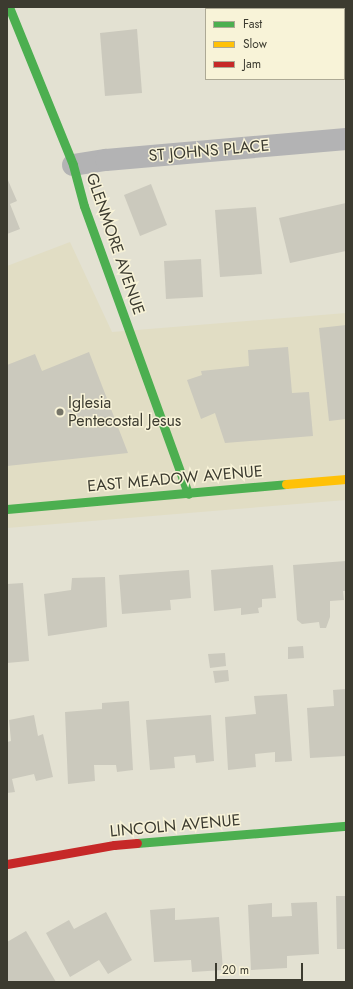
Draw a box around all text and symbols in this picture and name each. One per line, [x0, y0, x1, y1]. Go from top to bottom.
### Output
legend [205, 8, 345, 80]
text: Fast [243, 15, 262, 33]
text: Slow [243, 35, 267, 53]
text: Jam [243, 55, 261, 73]
street label: ST JOHNS PLACE [148, 136, 270, 166]
street label: GLENMORE AVENUE [82, 171, 148, 317]
place label: Iglesia Pentecostal Jesus [68, 393, 181, 431]
marker: Iglesia Pentecostal Jesus [55, 407, 65, 417]
street label: EAST MEADOW AVENUE [87, 462, 263, 496]
street label: LINCOLN AVENUE [109, 811, 241, 841]
scale bar [217, 955, 305, 981]
text: 20 m [222, 961, 249, 979]

